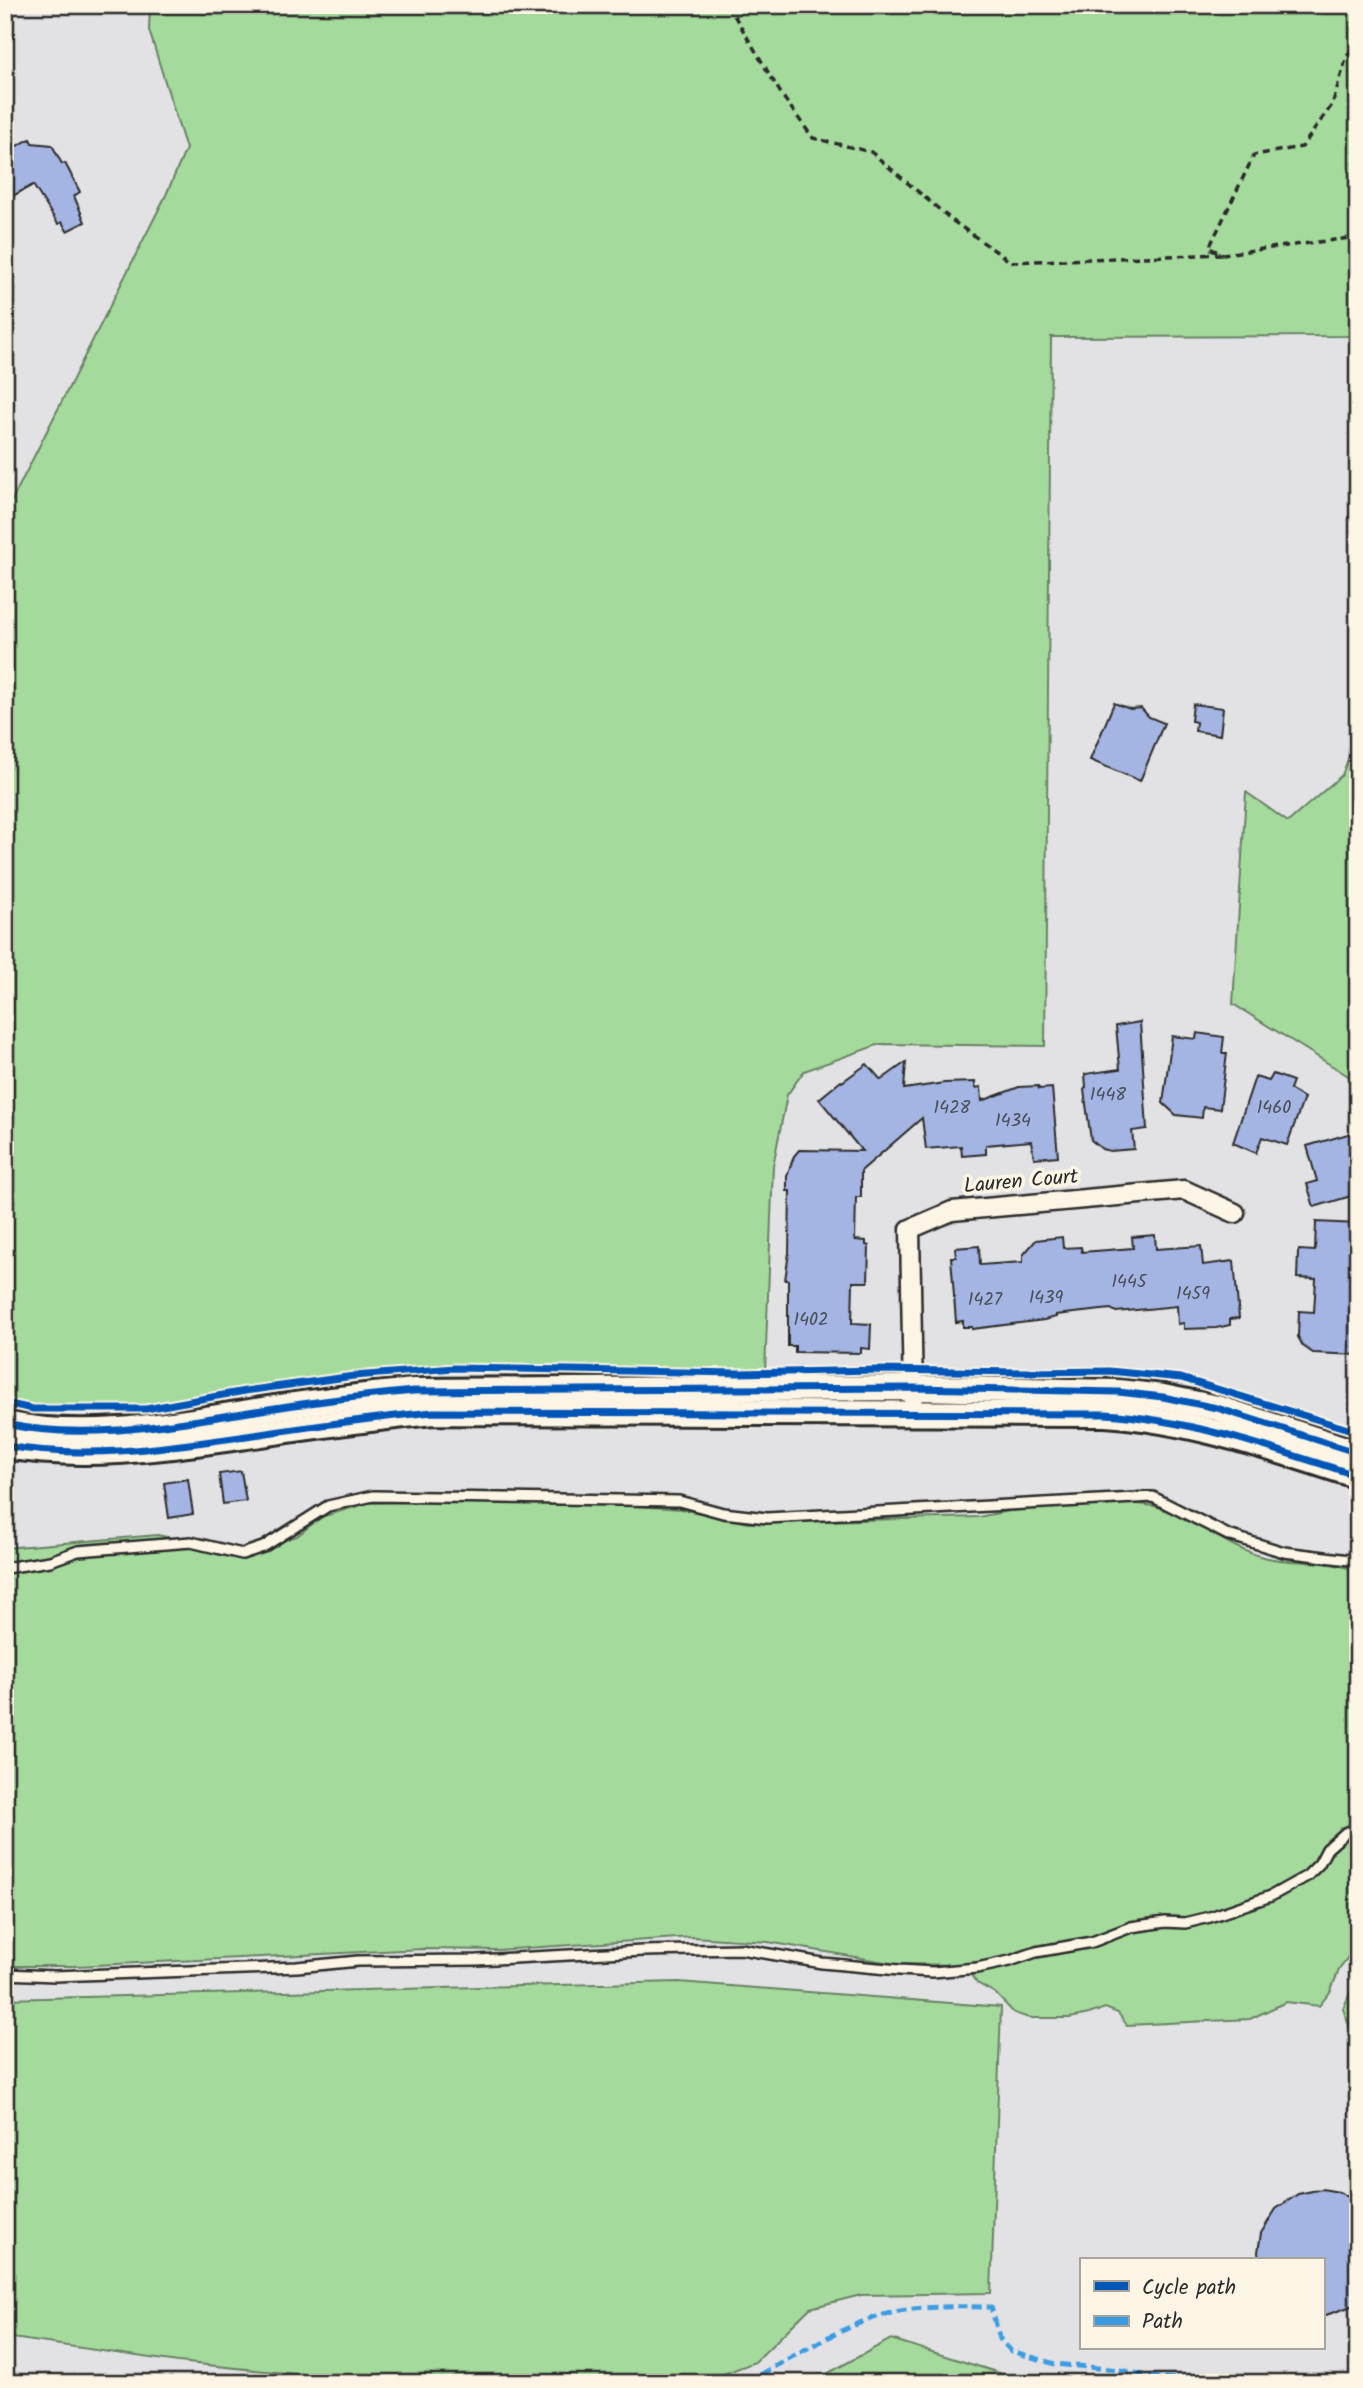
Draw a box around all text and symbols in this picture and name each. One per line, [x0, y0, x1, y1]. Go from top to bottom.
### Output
house number: 1448 [1090, 1081, 1126, 1110]
house number: 1428 [934, 1094, 971, 1123]
house number: 1460 [1257, 1094, 1291, 1123]
house number: 1434 [995, 1107, 1031, 1136]
street label: Lauren Court [962, 1160, 1080, 1203]
house number: 1445 [1111, 1268, 1148, 1297]
house number: 1459 [1176, 1280, 1210, 1309]
house number: 1439 [1029, 1284, 1064, 1313]
house number: 1427 [968, 1286, 1003, 1315]
house number: 1402 [793, 1306, 829, 1335]
legend [1080, 2258, 1324, 2350]
text: Cycle path [1142, 2272, 1236, 2305]
text: Path [1142, 2306, 1183, 2339]

